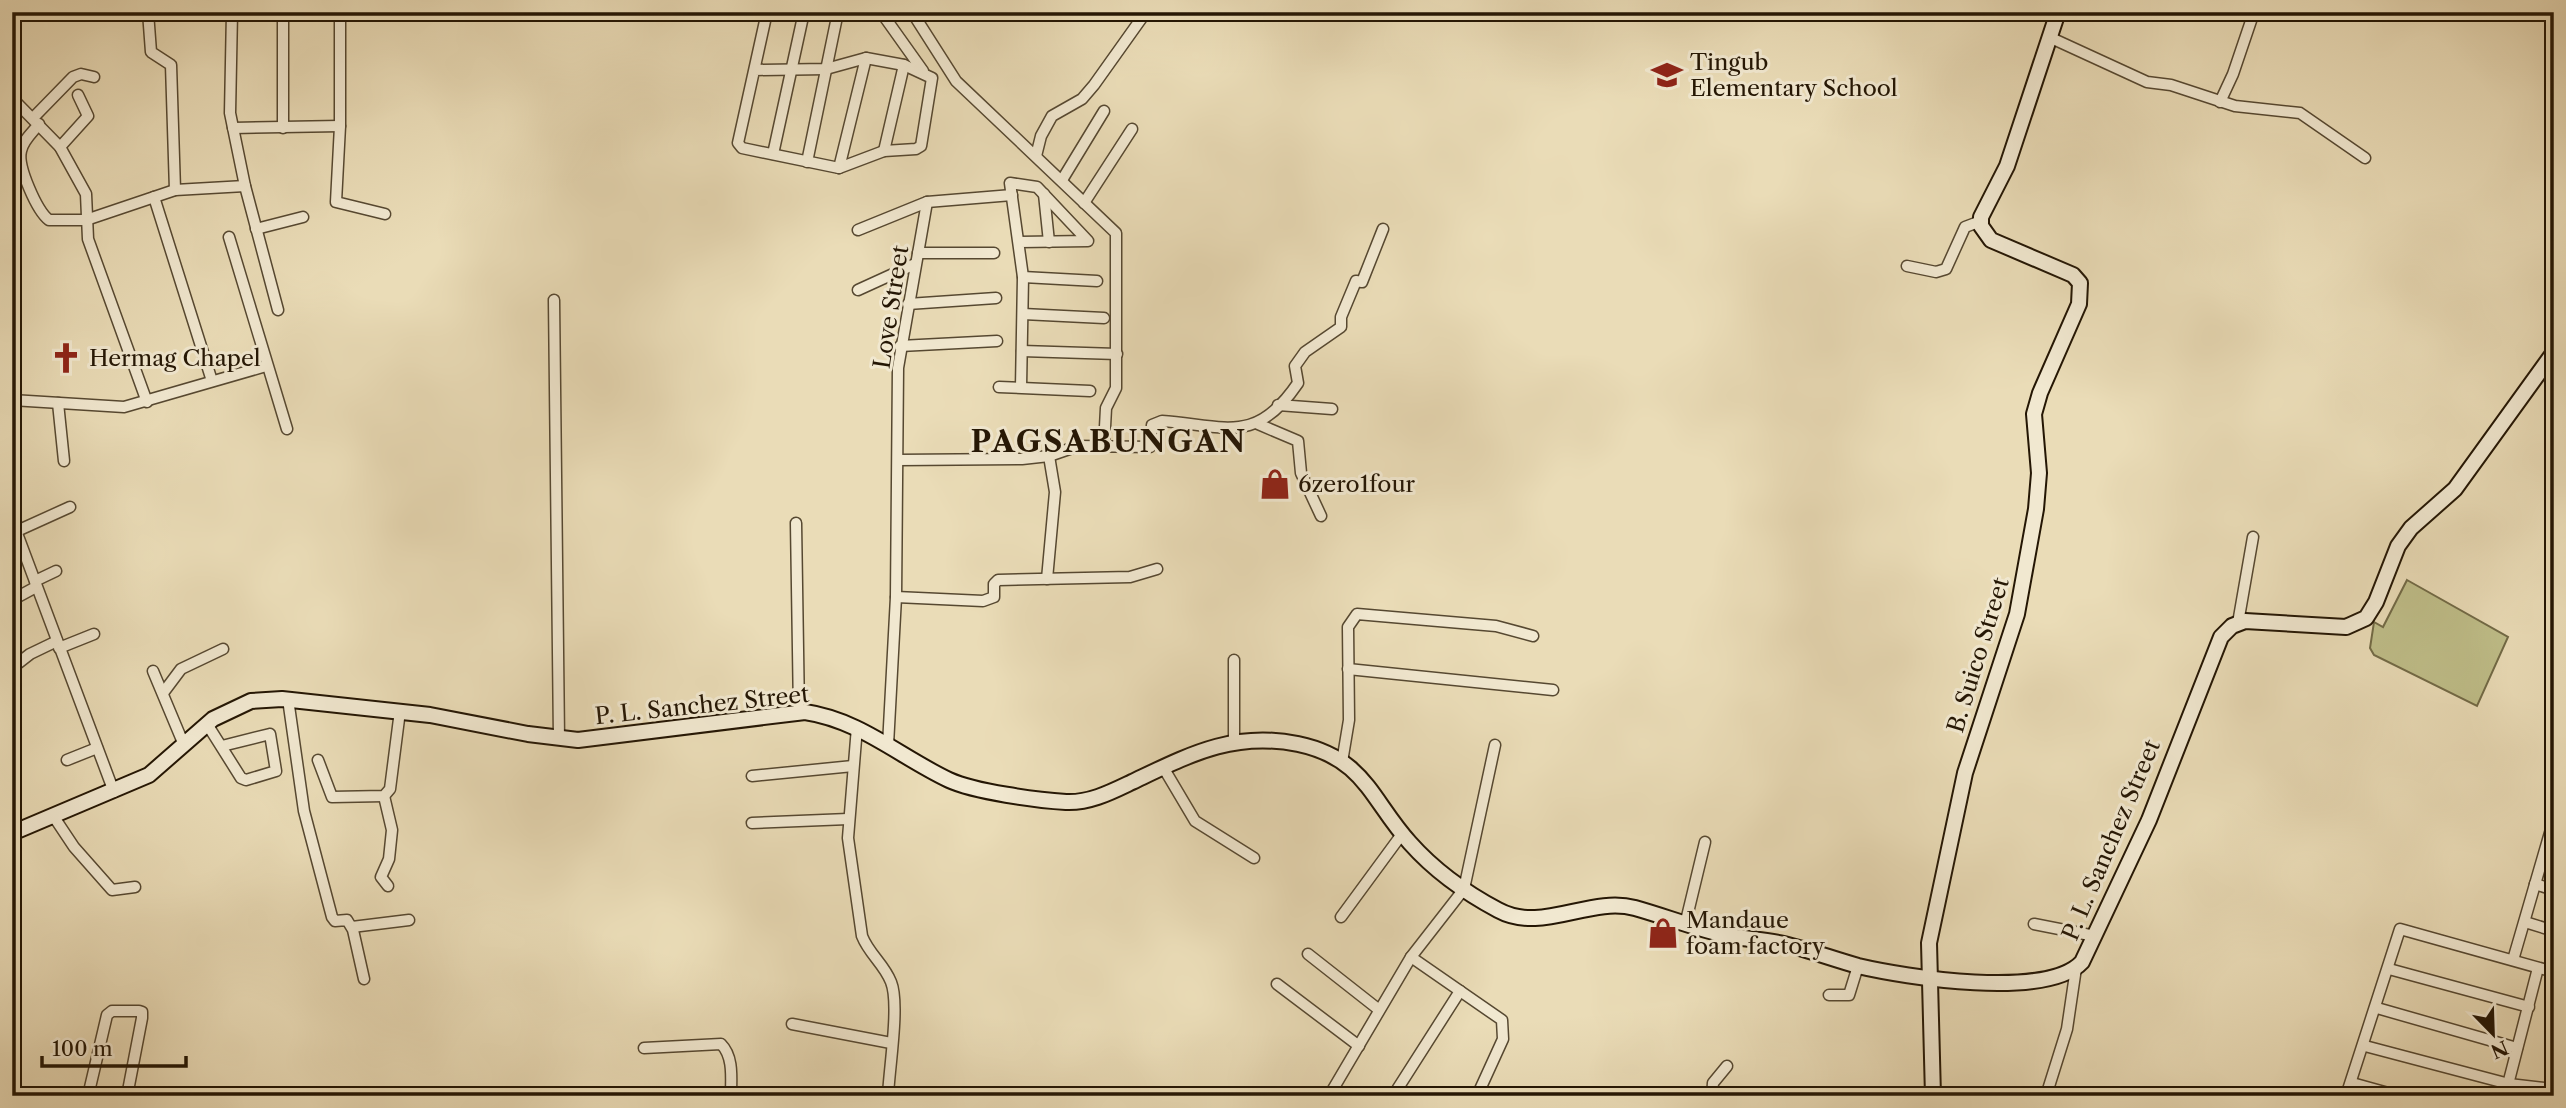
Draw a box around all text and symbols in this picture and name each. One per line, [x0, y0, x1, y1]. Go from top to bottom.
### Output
place label: Tingub Elementary School [1690, 48, 1898, 102]
school or university icon: Tingub Elementary School [1650, 58, 1684, 92]
street label: Love Street [867, 243, 915, 371]
church icon: Hermag Chapel [49, 341, 83, 375]
place label: Hermag Chapel [89, 344, 261, 372]
district label: PAGSABUNGAN [971, 423, 1247, 460]
shop icon: 6zero1four [1258, 467, 1292, 501]
place label: 6zero1four [1298, 470, 1416, 498]
street label: B. Suico Street [1941, 574, 2015, 736]
street label: P. L. Sanchez Street [593, 680, 811, 730]
street label: P. L. Sanchez Street [2056, 735, 2166, 945]
place label: Mandaue foam factory [1686, 906, 1825, 960]
shop icon: Mandaue foam factory [1646, 916, 1680, 950]
north arrow [2458, 1000, 2528, 1070]
scale bar [42, 1024, 186, 1068]
text: N [2487, 1035, 2512, 1063]
text: 100 m [52, 1036, 113, 1061]

